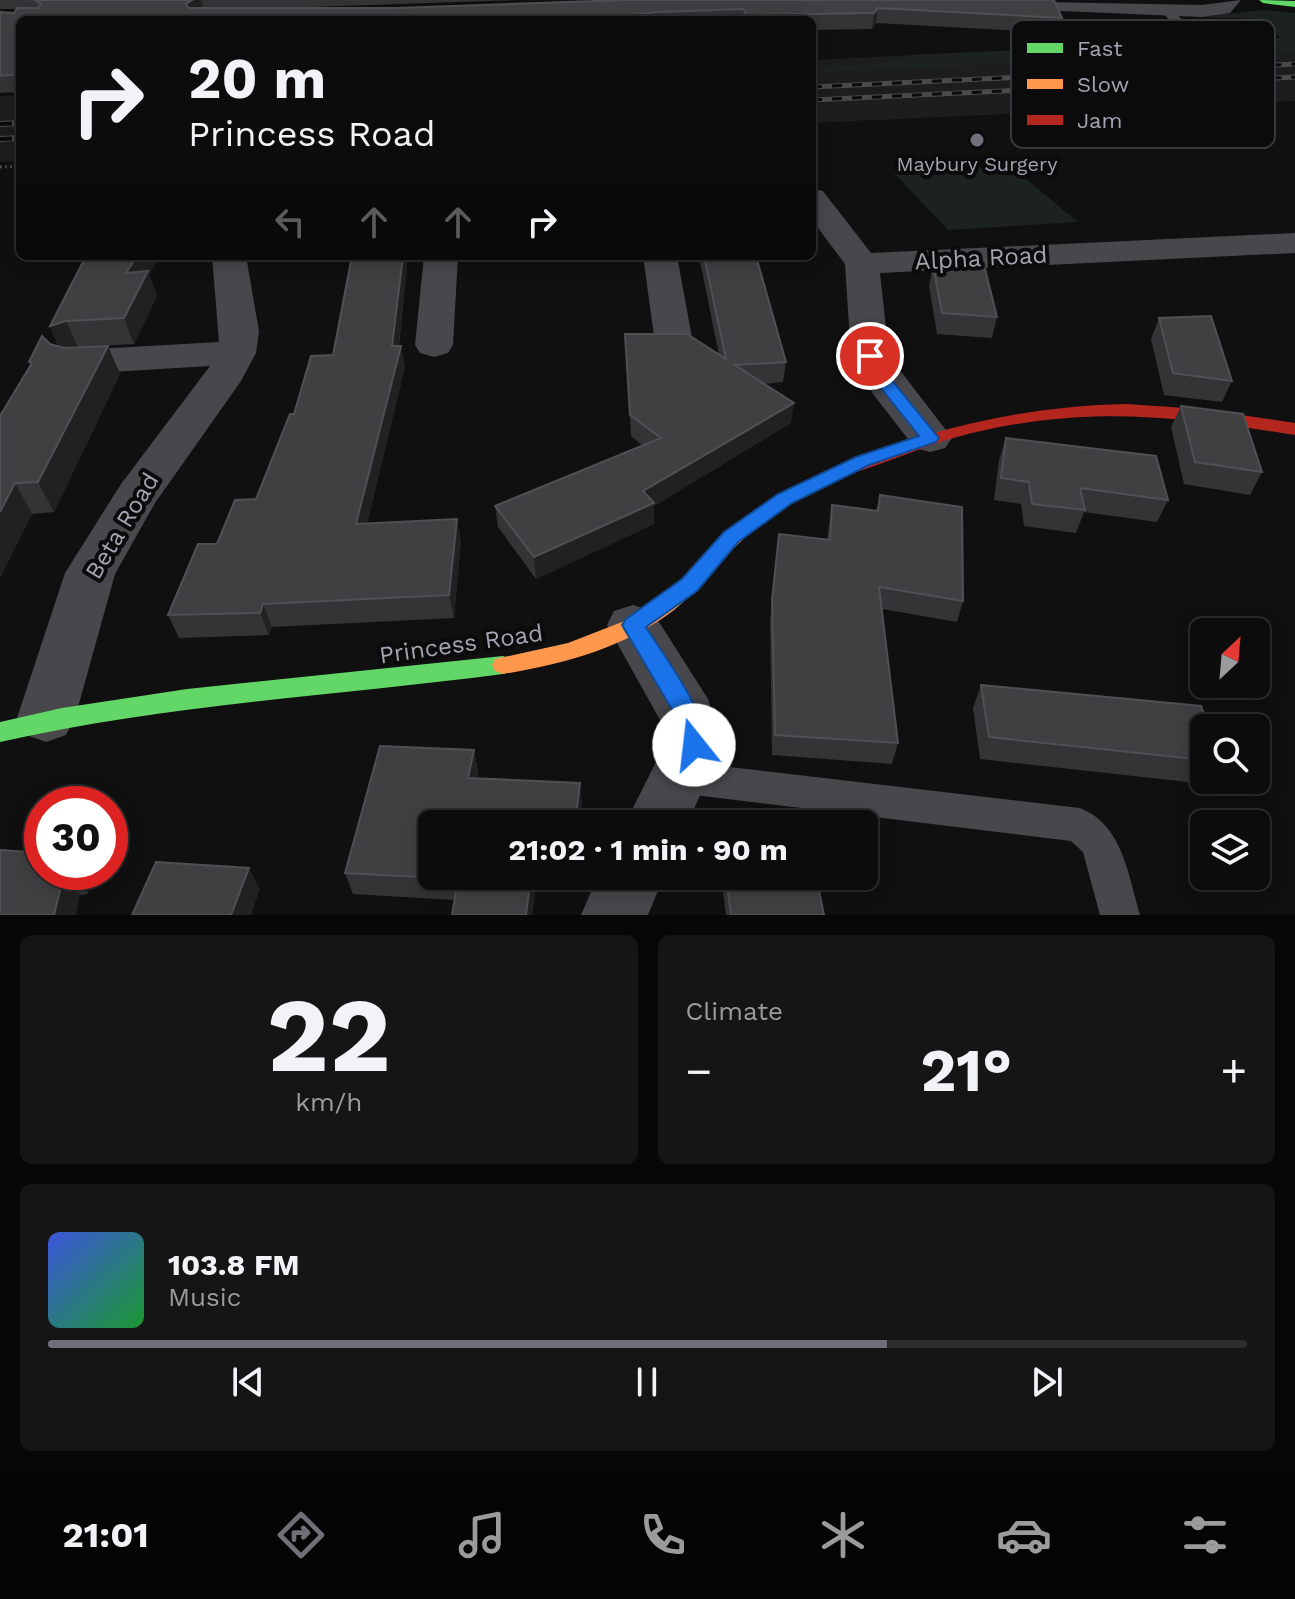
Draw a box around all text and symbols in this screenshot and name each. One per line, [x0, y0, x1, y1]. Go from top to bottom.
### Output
legend [1011, 20, 1275, 148]
text: Fast [1077, 36, 1123, 61]
text: 20 m [188, 46, 326, 112]
icon: right [56, 48, 160, 152]
text: Slow [1077, 72, 1129, 97]
text: Jam [1077, 108, 1122, 133]
text: Princess Road [188, 113, 436, 155]
marker: Maybury Surgery [968, 131, 986, 149]
place label: Maybury Surgery [896, 152, 1058, 176]
icon: left [268, 200, 312, 244]
icon: ahead [352, 200, 396, 244]
icon: ahead [436, 200, 480, 244]
icon: right [520, 200, 564, 244]
street label: Alpha Road [914, 241, 1048, 275]
pin [836, 322, 904, 390]
icon: arrive [848, 334, 892, 378]
street label: Beta Road [79, 468, 165, 584]
north arrow [1190, 618, 1270, 698]
map controls [1190, 618, 1270, 890]
street label: Princess Road [377, 619, 545, 669]
position arrow [652, 703, 736, 787]
button: search [1190, 714, 1270, 794]
speed limit sign: 30 [24, 786, 128, 890]
button: layers [1190, 810, 1270, 890]
text: 21:02 · 1 min · 90 m [508, 832, 788, 867]
text: 22 [267, 974, 391, 1096]
text: Climate [686, 996, 783, 1026]
text: 21° [921, 1035, 1012, 1106]
text: − [686, 1045, 712, 1097]
text: + [1220, 1045, 1247, 1097]
text: km/h [295, 1087, 362, 1117]
text: 103.8 FM [168, 1247, 300, 1282]
text: Music [168, 1282, 241, 1312]
icon: previous [226, 1360, 270, 1404]
icon: pause [625, 1360, 669, 1404]
icon: next [1025, 1360, 1069, 1404]
icon: directions [273, 1507, 329, 1563]
icon: music [454, 1507, 510, 1563]
icon: phone [635, 1507, 691, 1563]
icon: climate [815, 1507, 871, 1563]
icon: car [996, 1507, 1052, 1563]
icon: filters [1177, 1507, 1233, 1563]
text: 21:01 [62, 1514, 149, 1556]

